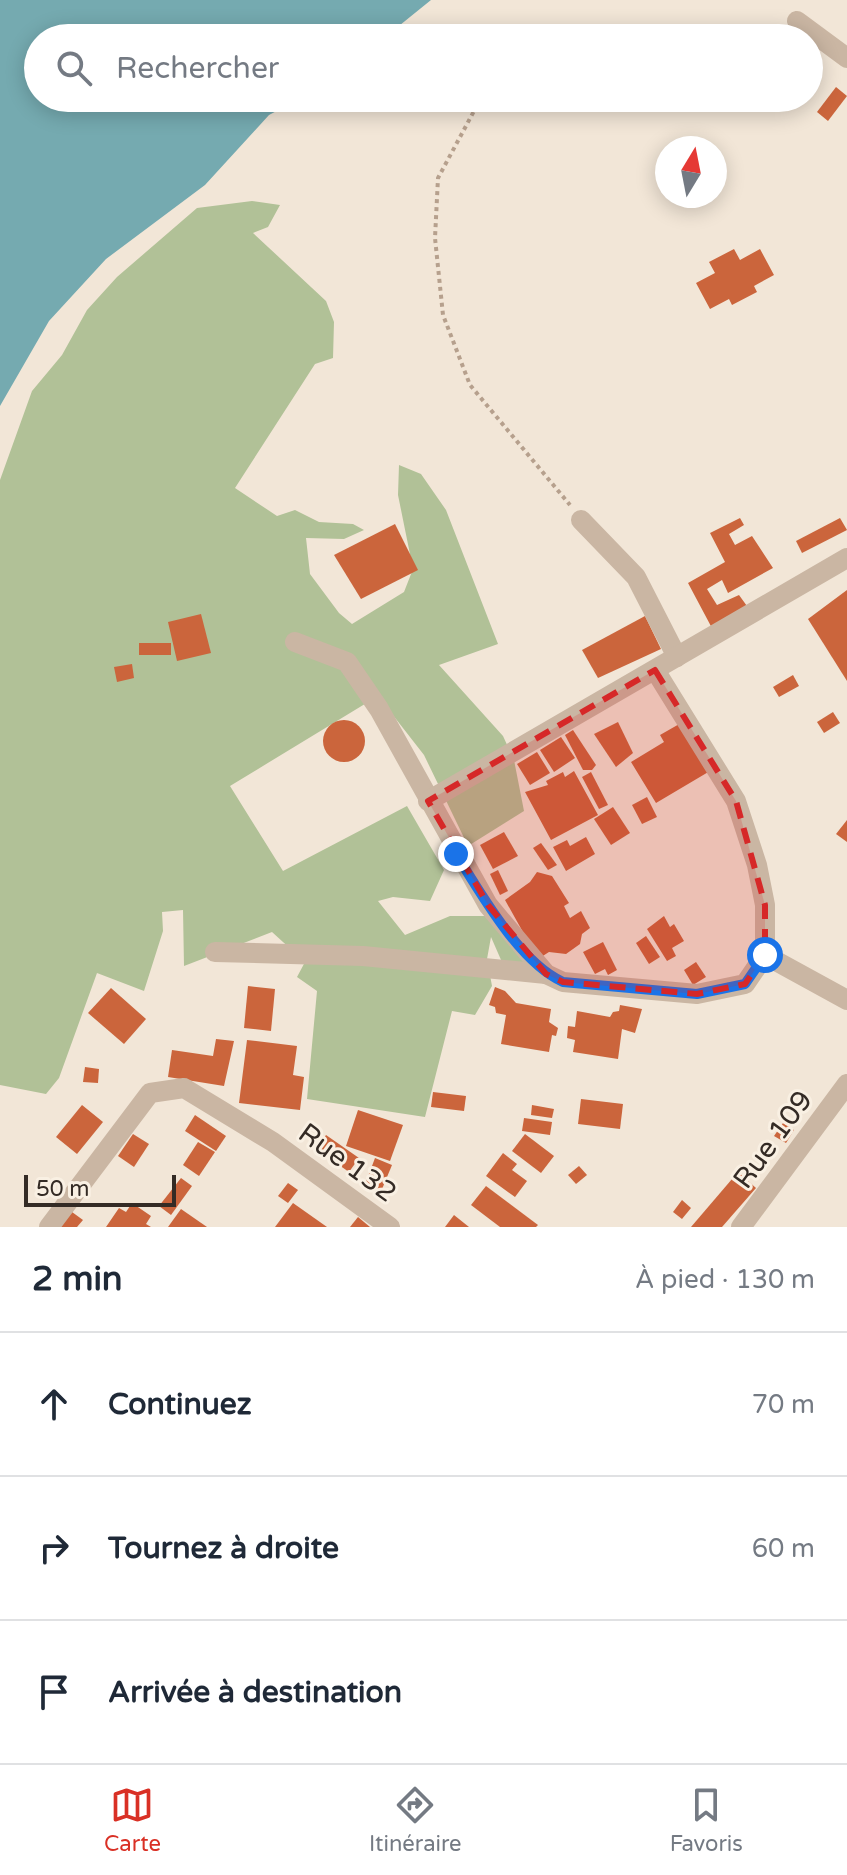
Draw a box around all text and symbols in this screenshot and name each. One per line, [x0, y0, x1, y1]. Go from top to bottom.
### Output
search box [24, 24, 823, 112]
icon: search [52, 46, 96, 90]
text: Rechercher [116, 50, 279, 87]
north arrow [655, 136, 727, 208]
route end [438, 836, 474, 872]
route start [747, 937, 783, 973]
street label: Rue 109 [726, 1084, 820, 1195]
street label: Rue 132 [292, 1116, 403, 1210]
scale bar [24, 1171, 176, 1207]
text: 50 m [36, 1176, 90, 1202]
text: 2 min [32, 1259, 123, 1300]
text: À pied · 130 m [635, 1264, 815, 1295]
icon: ahead [32, 1382, 76, 1426]
text: Continuez [108, 1386, 252, 1423]
text: 70 m [752, 1389, 815, 1420]
icon: right [32, 1526, 76, 1570]
text: Tournez à droite [108, 1530, 339, 1567]
text: 60 m [752, 1533, 815, 1564]
icon: arrive [32, 1670, 76, 1714]
text: Arrivée à destination [108, 1674, 402, 1711]
tab: Carte [104, 1783, 161, 1857]
tab: Itinéraire [369, 1783, 462, 1857]
tab: Favoris [670, 1783, 743, 1857]

